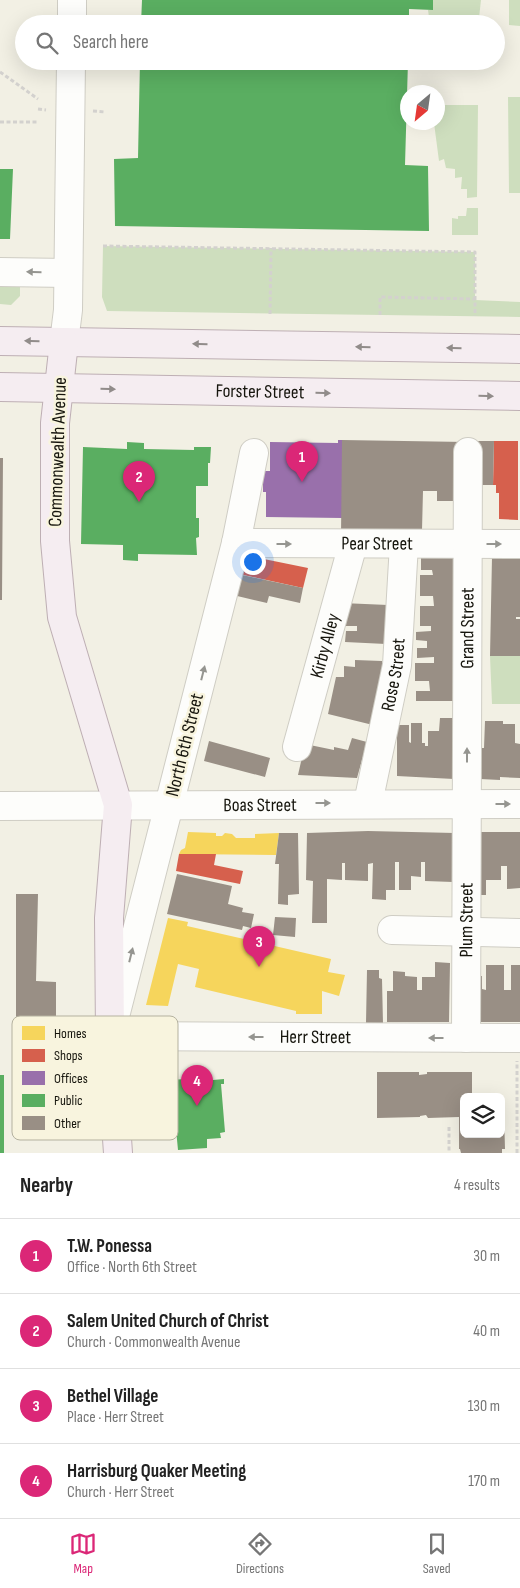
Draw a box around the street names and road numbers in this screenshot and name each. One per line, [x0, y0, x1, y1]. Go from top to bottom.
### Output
street label: Commonwealth Avenue [44, 377, 72, 527]
street label: Forster Street [215, 379, 305, 404]
street label: Pear Street [341, 532, 413, 555]
street label: Grand Street [456, 587, 479, 669]
street label: Kirby Alley [305, 610, 345, 681]
street label: Rose Street [376, 637, 410, 713]
street label: North 6th Street [161, 691, 209, 799]
street label: Boas Street [223, 793, 297, 817]
street label: Plum Street [455, 882, 478, 957]
street label: Herr Street [280, 1025, 351, 1049]

